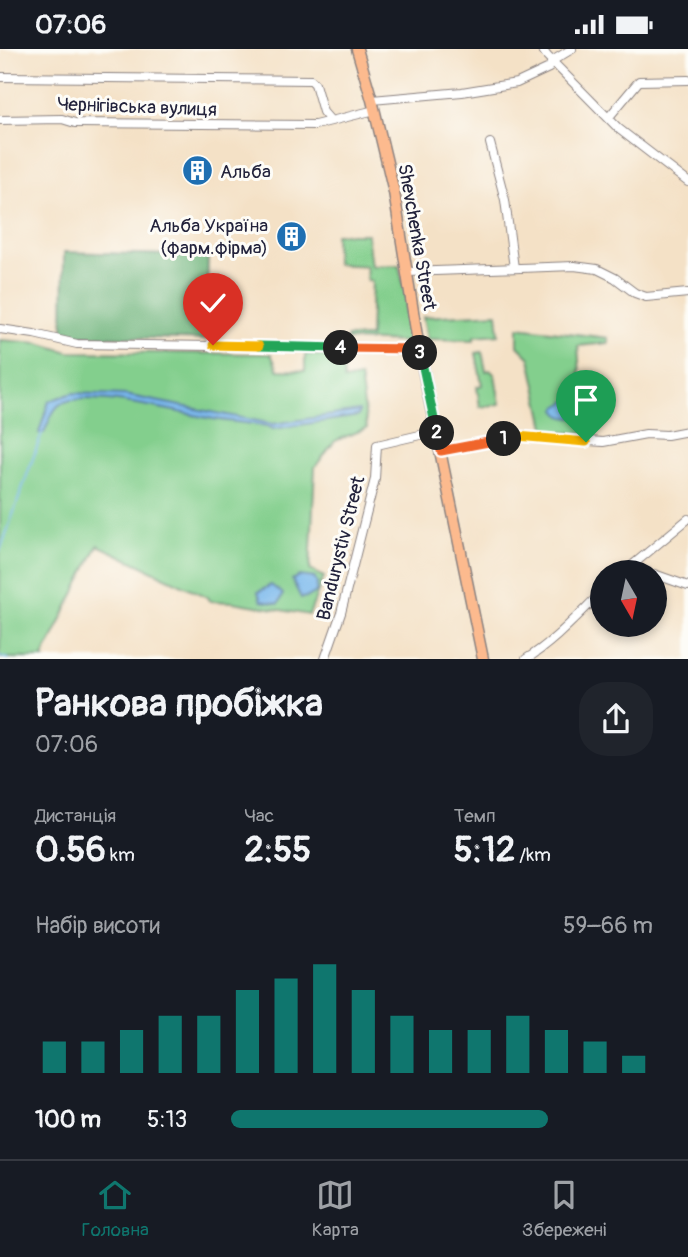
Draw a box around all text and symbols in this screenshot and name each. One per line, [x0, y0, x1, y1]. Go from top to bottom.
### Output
text: 07:06 [35, 9, 106, 41]
street label: Чернігівська вулиця [57, 92, 217, 122]
building icon: Альба [180, 154, 214, 188]
place label: Альба [220, 160, 271, 184]
street label: Shevchenka Street [392, 162, 442, 313]
place label: Альба Україна (фарм.фірма) [149, 214, 268, 260]
building icon: Альба Україна (фарм.фірма) [274, 219, 308, 253]
pin [183, 273, 243, 345]
icon: check [194, 284, 232, 322]
pin: 4 [324, 331, 358, 365]
text: 4 [335, 335, 346, 359]
pin: 3 [402, 335, 438, 371]
text: 3 [414, 340, 425, 364]
pin [556, 370, 616, 442]
icon: arrive [567, 381, 605, 419]
pin: 2 [420, 415, 454, 451]
text: 2 [431, 420, 442, 444]
pin: 1 [486, 421, 522, 457]
text: 1 [500, 426, 507, 450]
street label: Bandurystiv Street [311, 473, 371, 623]
north arrow [590, 560, 667, 637]
map controls [590, 560, 667, 637]
text: Ранкова пробіжка [35, 680, 323, 728]
button: share [579, 682, 653, 756]
text: 07:06 [35, 730, 98, 759]
text: Дистанція [35, 804, 116, 828]
text: Час [244, 804, 274, 828]
text: Темп [454, 804, 496, 828]
text: 0.56 [35, 828, 106, 872]
text: 2:55 [244, 828, 311, 872]
text: 5:12 [454, 828, 515, 872]
text: km [106, 843, 135, 867]
text: /km [515, 843, 551, 867]
text: Набір висоти [35, 911, 160, 940]
text: 59–66 m [563, 911, 653, 940]
text: 100 m [35, 1105, 101, 1134]
text: 5:13 [147, 1105, 187, 1134]
tab: Головна [82, 1176, 149, 1242]
tab: Карта [312, 1176, 359, 1242]
tab: Збережені [522, 1176, 606, 1242]

